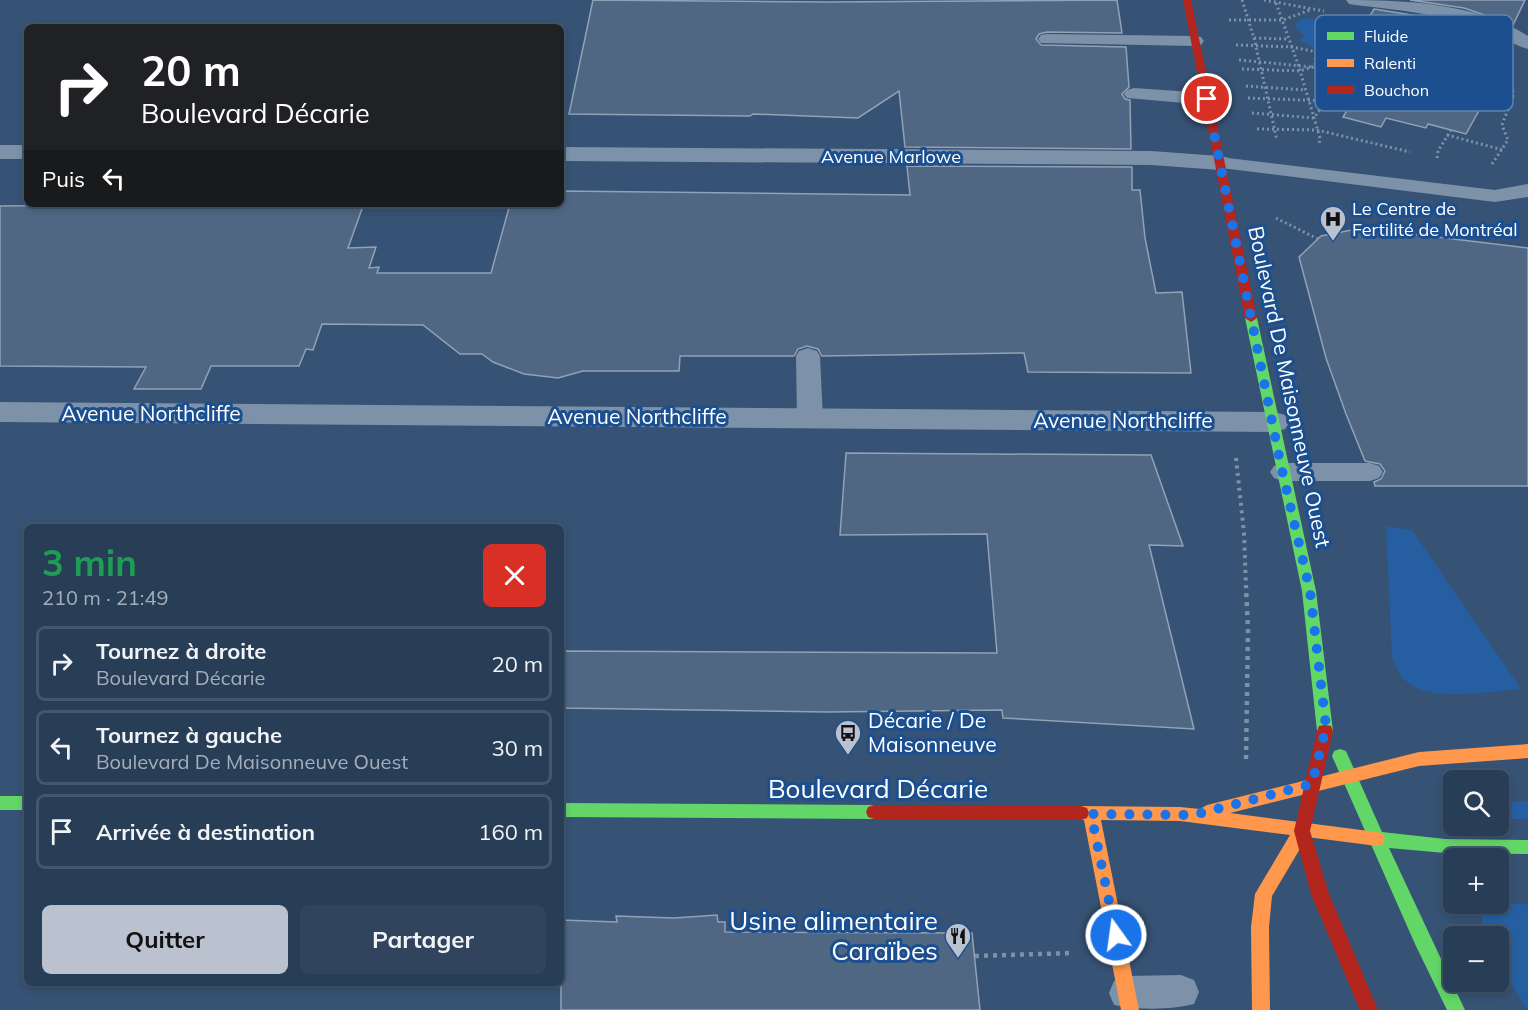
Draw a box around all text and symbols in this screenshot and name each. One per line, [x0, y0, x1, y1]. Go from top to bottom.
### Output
legend [1315, 15, 1513, 111]
text: Fluide [1364, 26, 1408, 46]
text: 20 m [141, 44, 241, 97]
icon: right [42, 48, 120, 126]
text: Ralenti [1364, 53, 1416, 73]
pin [1181, 73, 1232, 124]
text: Bouchon [1364, 80, 1429, 100]
icon: arrive [1190, 82, 1223, 115]
text: Boulevard Décarie [141, 96, 370, 130]
street label: Avenue Marlowe [821, 145, 961, 168]
icon: left [97, 162, 130, 195]
text: Puis [42, 165, 85, 193]
place label: Le Centre de Fertilité de Montréal [1352, 197, 1518, 241]
hospital icon: Le Centre de Fertilité de Montréal [1318, 204, 1348, 242]
street label: Boulevard De Maisonneuve Ouest [1243, 224, 1337, 550]
street label: Avenue Northcliffe [61, 400, 241, 426]
street label: Avenue Northcliffe [547, 403, 727, 429]
street label: Avenue Northcliffe [1033, 407, 1213, 433]
text: 3 min [42, 540, 137, 585]
button: close [483, 544, 546, 607]
text: 210 m · 21:49 [42, 585, 168, 610]
text: Tournez à droite [96, 637, 266, 665]
icon: right [45, 647, 78, 680]
text: 20 m [492, 650, 543, 678]
text: Boulevard Décarie [96, 665, 265, 690]
place label: Décarie / De Maisonneuve [868, 707, 997, 757]
bus stop icon: Décarie / De Maisonneuve [833, 718, 863, 756]
text: Tournez à gauche [96, 721, 282, 749]
icon: left [45, 731, 78, 764]
text: 30 m [492, 734, 543, 762]
text: Boulevard De Maisonneuve Ouest [96, 749, 408, 774]
map controls [1443, 770, 1509, 992]
button: search [1443, 770, 1509, 836]
street label: Boulevard Décarie [768, 772, 988, 805]
icon: arrive [45, 815, 78, 848]
text: Arrivée à destination [96, 818, 315, 846]
text: 160 m [478, 818, 543, 846]
button: + [1443, 848, 1509, 914]
position arrow [1084, 903, 1148, 967]
place label: Usine alimentaire Caraïbes [729, 904, 938, 967]
button: Quitter [42, 905, 288, 974]
button: Partager [300, 905, 546, 974]
restaurant icon: Usine alimentaire Caraïbes [943, 921, 973, 959]
button: − [1443, 926, 1509, 992]

